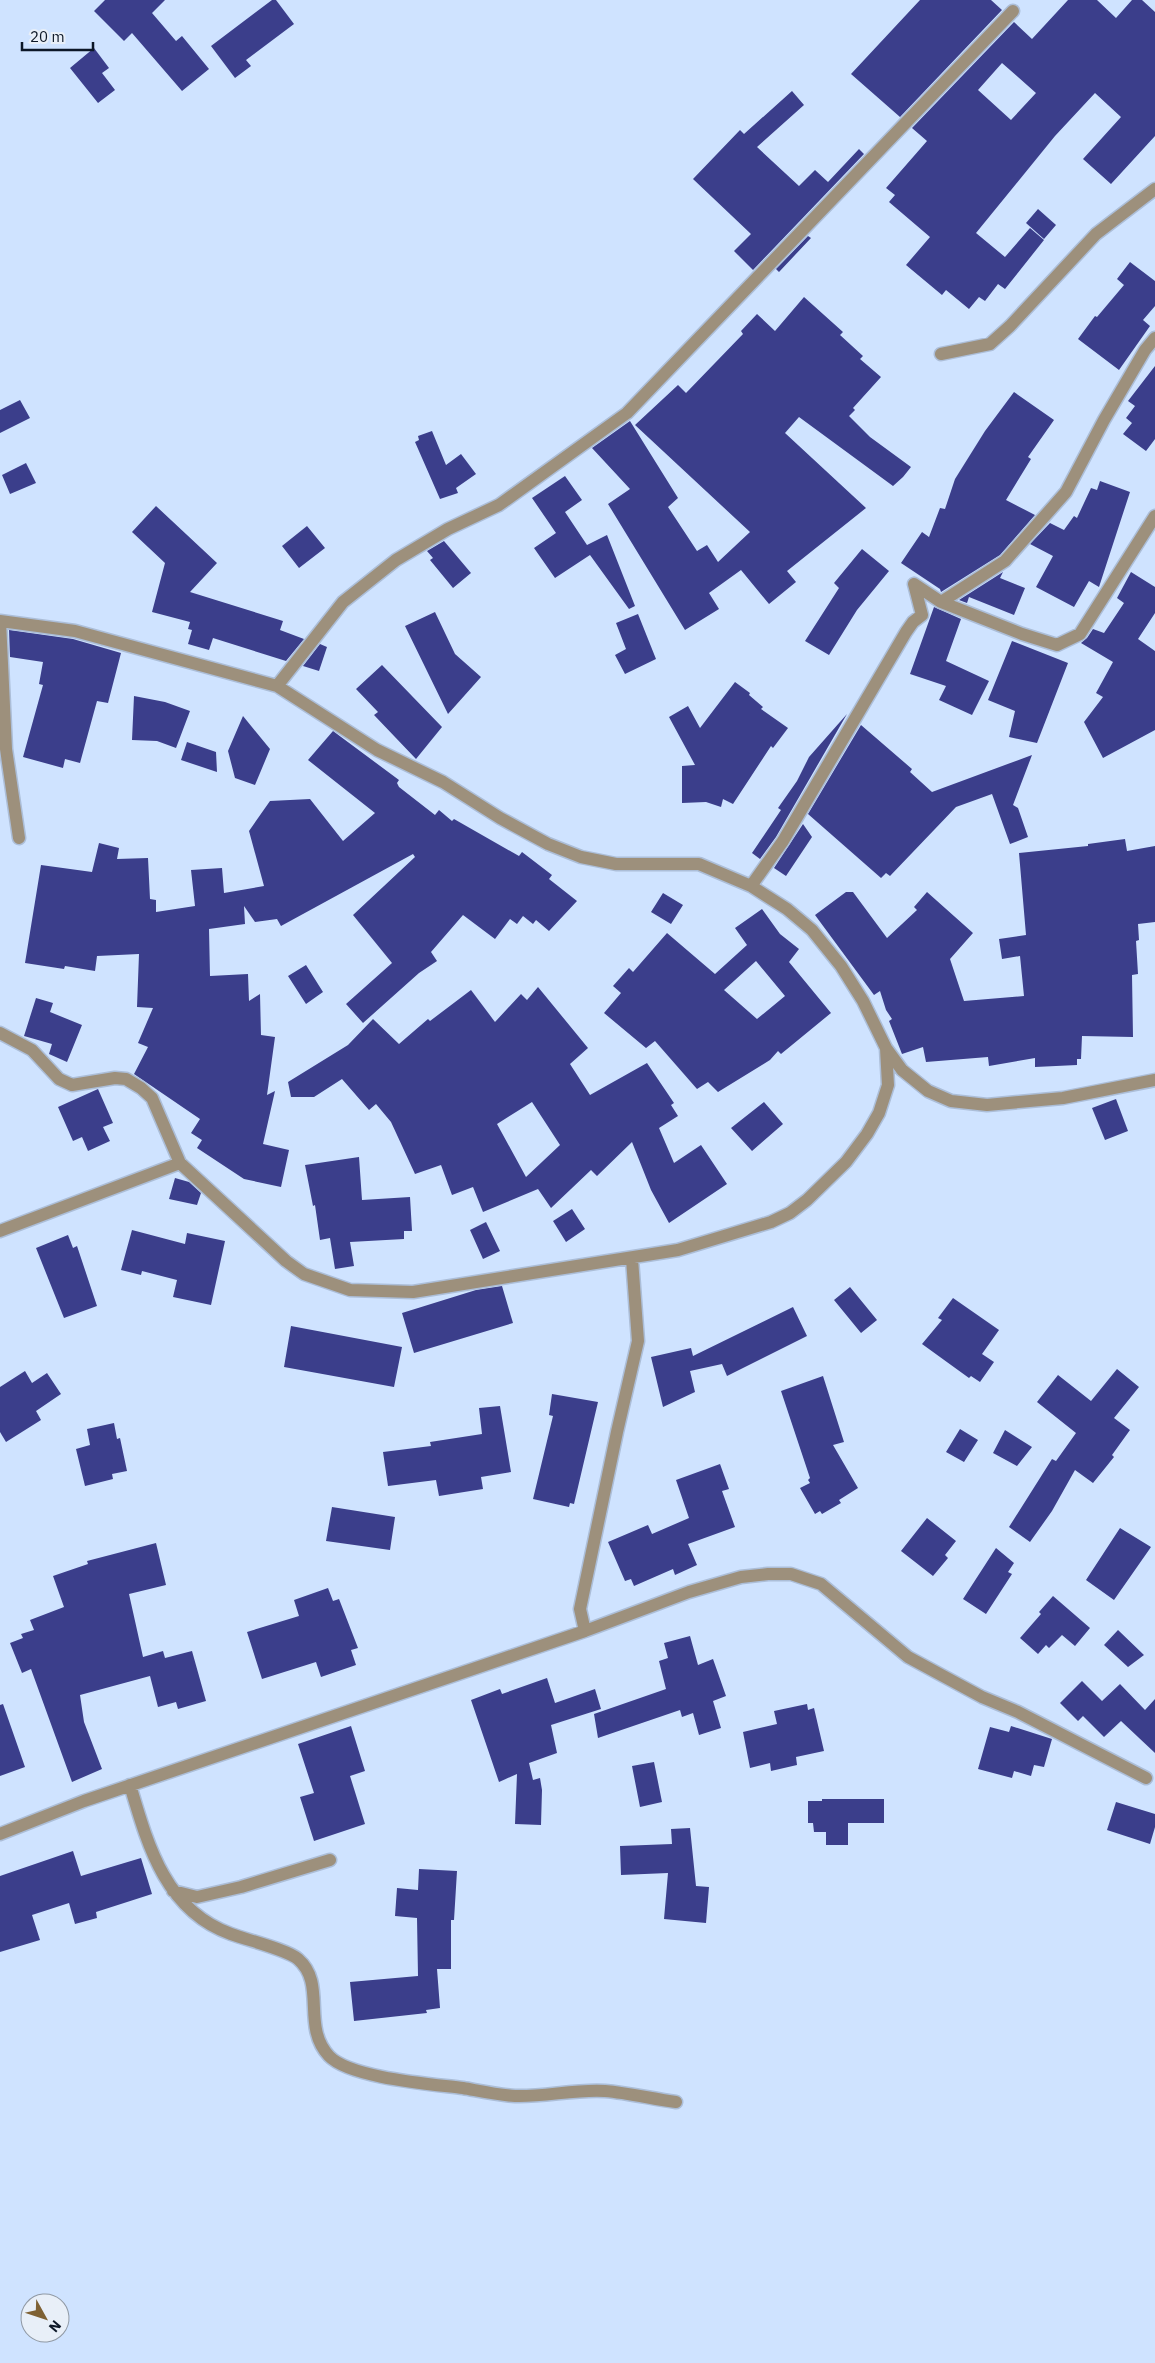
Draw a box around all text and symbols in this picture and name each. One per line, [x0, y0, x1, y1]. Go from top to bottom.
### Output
scale bar [22, 20, 94, 52]
text: 20 m [30, 27, 65, 46]
north arrow [20, 2293, 70, 2343]
text: N [45, 2317, 65, 2336]

